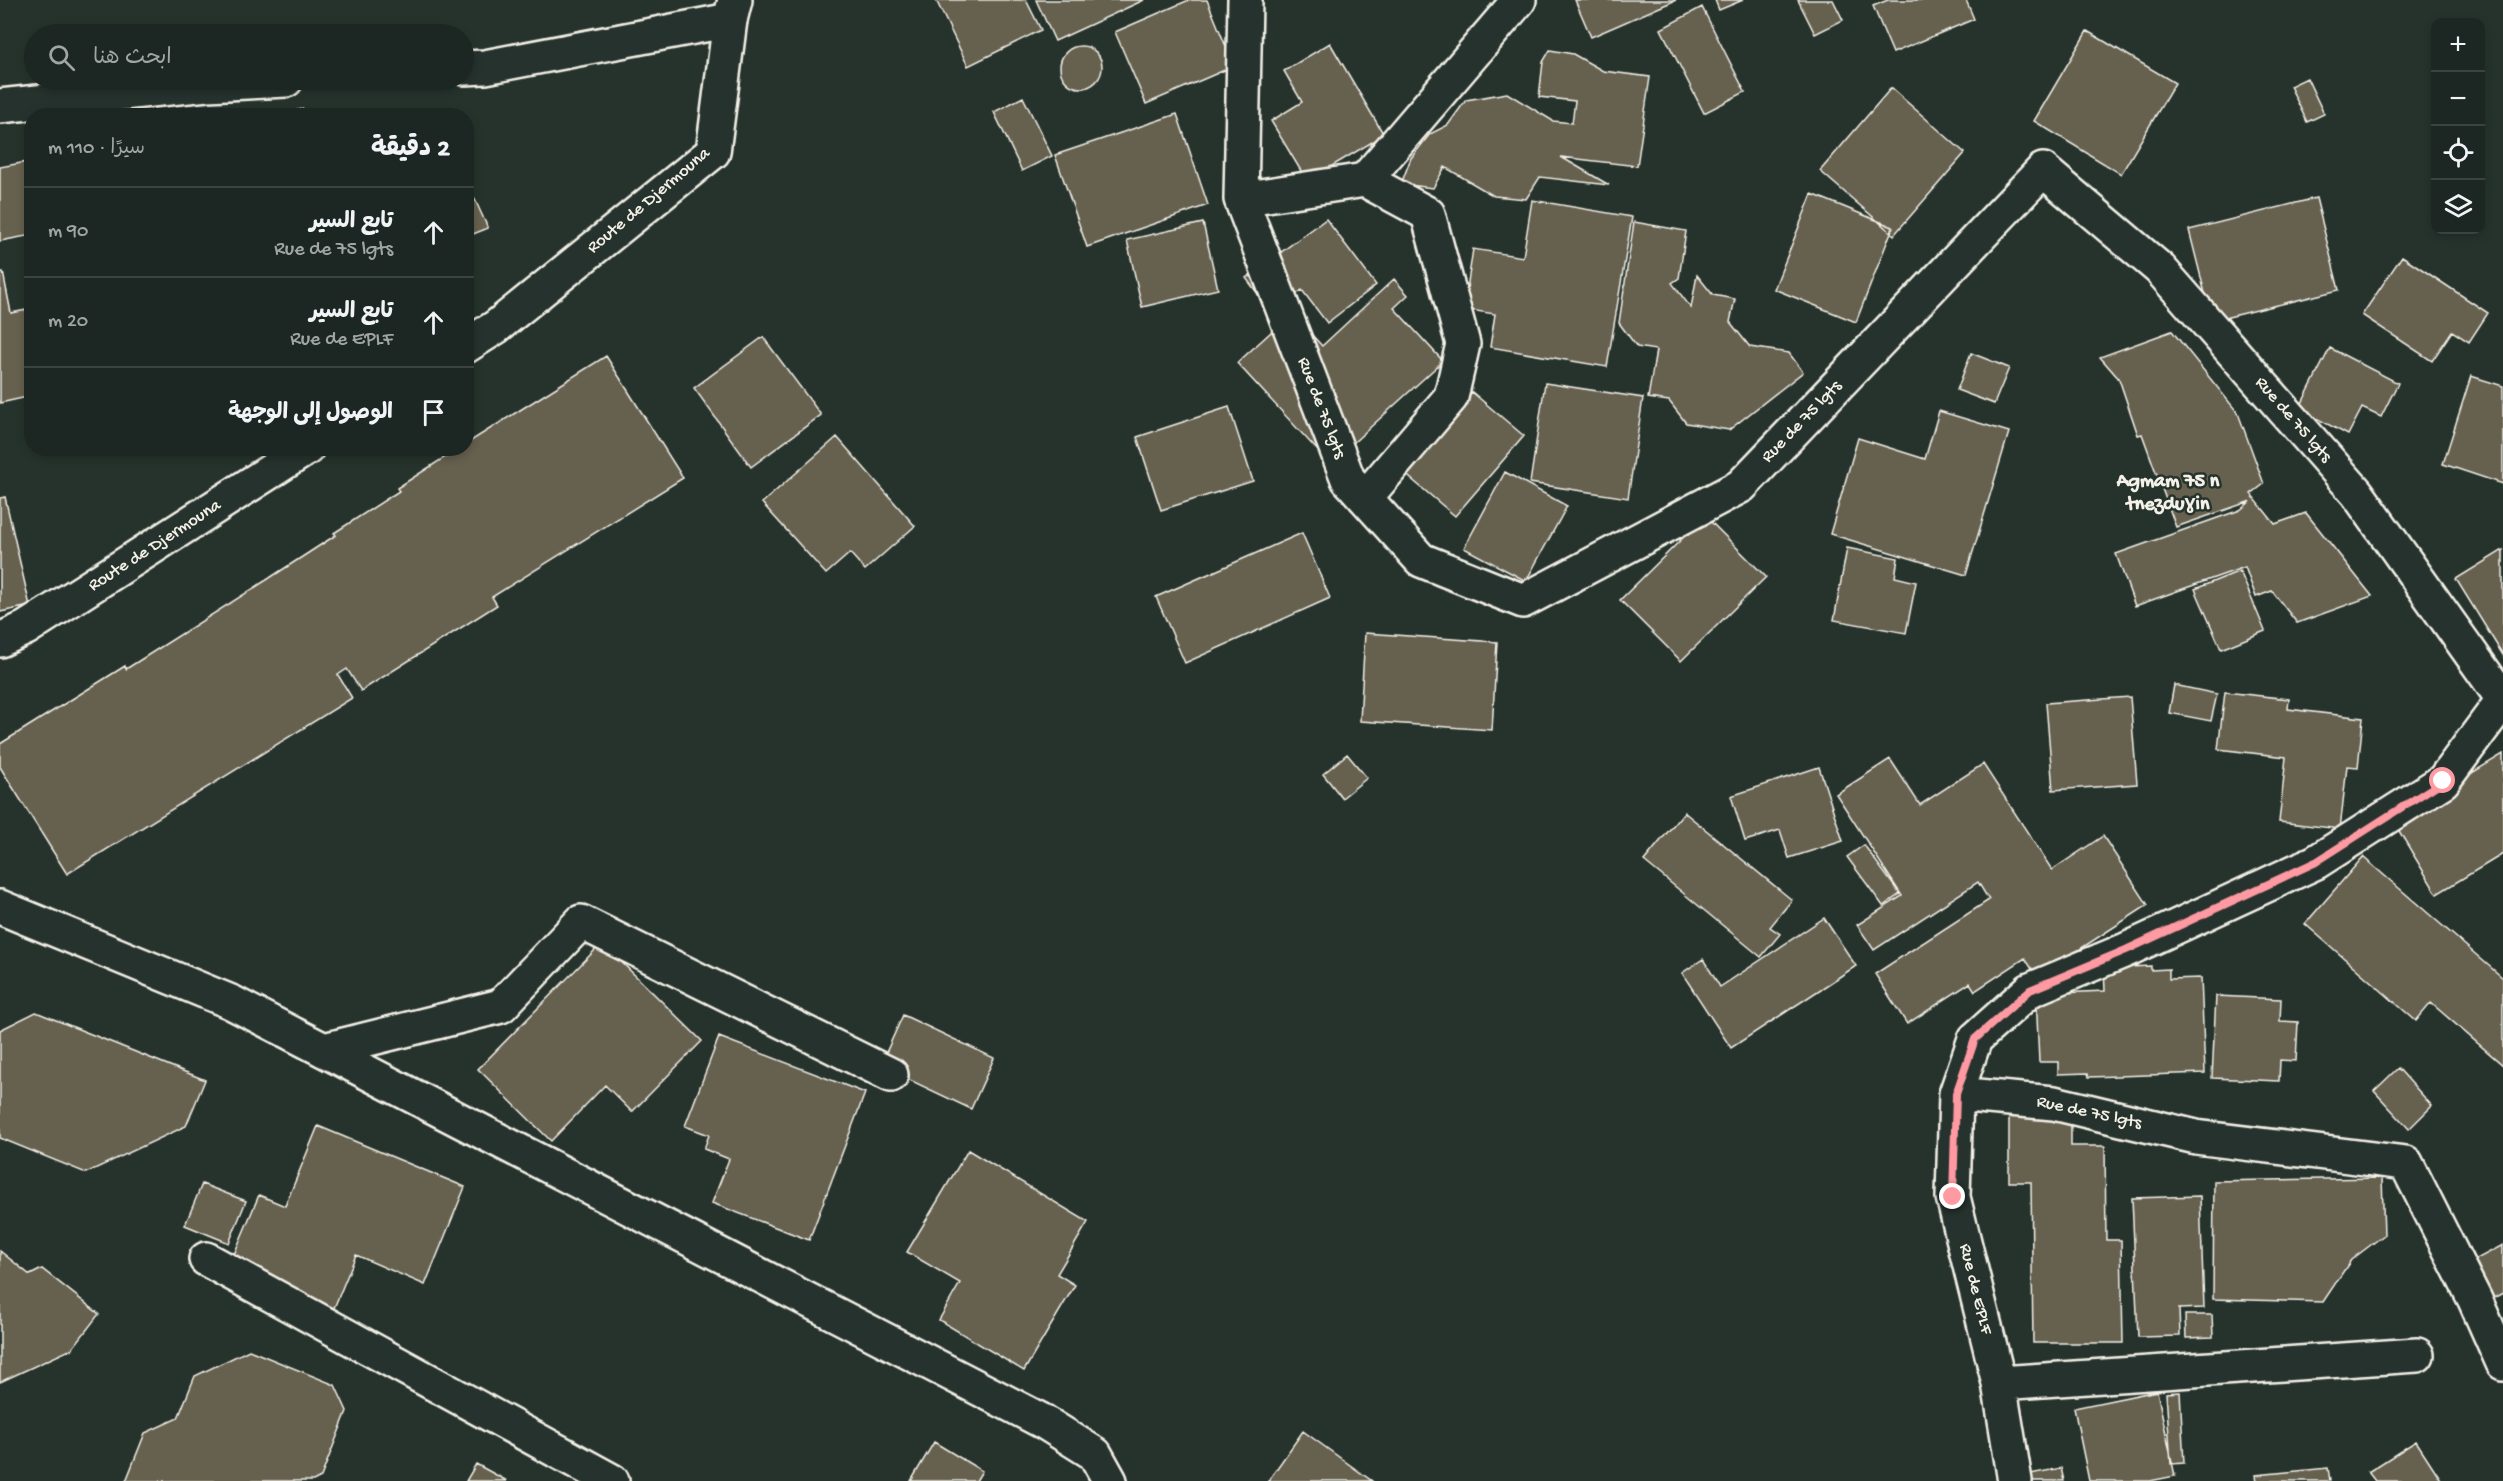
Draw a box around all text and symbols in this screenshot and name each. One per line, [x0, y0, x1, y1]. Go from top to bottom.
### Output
map controls [2431, 18, 2485, 234]
button: + [2431, 18, 2485, 72]
search box [24, 24, 474, 90]
icon: search [45, 41, 78, 74]
text: ابحث هنا [93, 46, 172, 72]
button: − [2431, 72, 2485, 126]
button: locate [2431, 126, 2485, 180]
text: 2 دقيقة [371, 135, 450, 166]
text: سيرًا · 110 m [48, 138, 145, 161]
street label: Route de Djermouna [583, 143, 715, 259]
button: layers [2431, 180, 2485, 234]
text: تابع السير [309, 210, 393, 236]
icon: ahead [417, 216, 450, 249]
text: 90 m [48, 221, 88, 244]
text: Rue de 75 lgts [274, 239, 393, 262]
text: تابع السير [309, 300, 393, 326]
icon: ahead [417, 306, 450, 339]
text: 20 m [48, 311, 88, 334]
text: Rue de EPLF [290, 329, 393, 352]
street label: Rue de 75 lgts [1292, 354, 1350, 463]
street label: Rue de 75 lgts [2250, 373, 2337, 468]
street label: Rue de 75 lgts [1757, 375, 1848, 468]
icon: arrive [417, 396, 450, 429]
text: الوصول إلى الوجهة [228, 401, 393, 427]
district label: Agmam 75 n tnezduɣin [2116, 471, 2220, 517]
street label: Route de Djermouna [85, 495, 226, 597]
route start [2429, 767, 2455, 793]
street label: Rue de 75 lgts [2035, 1092, 2145, 1135]
route end [1939, 1183, 1965, 1209]
street label: Rue de EPLF [1954, 1242, 1997, 1337]

